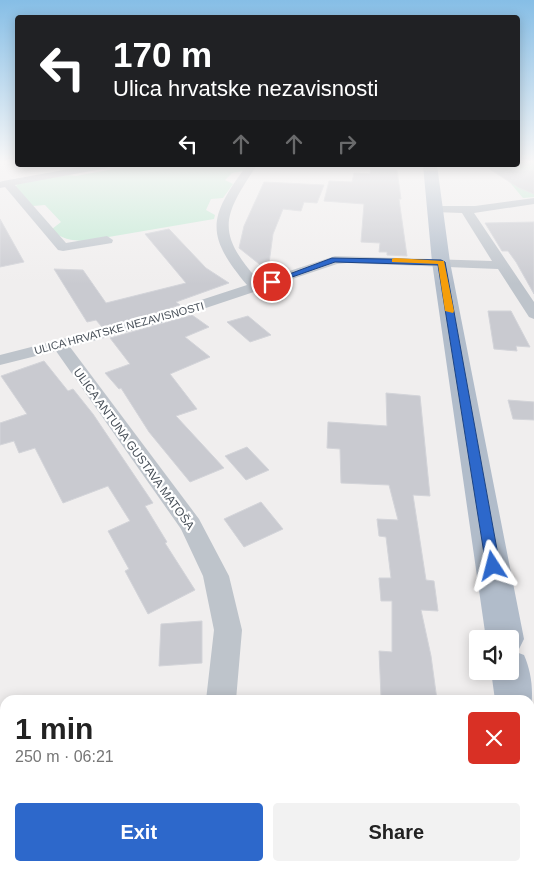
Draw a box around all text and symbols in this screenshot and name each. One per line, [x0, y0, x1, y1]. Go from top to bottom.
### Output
icon: left [30, 35, 95, 100]
text: 170 m [113, 35, 212, 74]
text: Ulica hrvatske nezavisnosti [113, 76, 378, 101]
icon: left [174, 130, 202, 158]
icon: ahead [227, 130, 255, 158]
icon: ahead [280, 130, 308, 158]
icon: right [333, 130, 361, 158]
pin [251, 261, 293, 303]
icon: arrive [258, 268, 286, 296]
street label: ULICA HRVATSKE NEZAVISNOSTI [33, 300, 205, 356]
street label: ULICA ANTUNA GUSTAVA MATOŠA [71, 365, 198, 533]
position arrow [466, 539, 518, 591]
map controls [469, 630, 519, 680]
button: sound [469, 630, 519, 680]
text: 1 min [15, 712, 93, 745]
button: close [468, 712, 520, 764]
text: 250 m · 06:21 [15, 748, 114, 765]
button: Exit [15, 803, 263, 861]
button: Share [273, 803, 520, 861]

